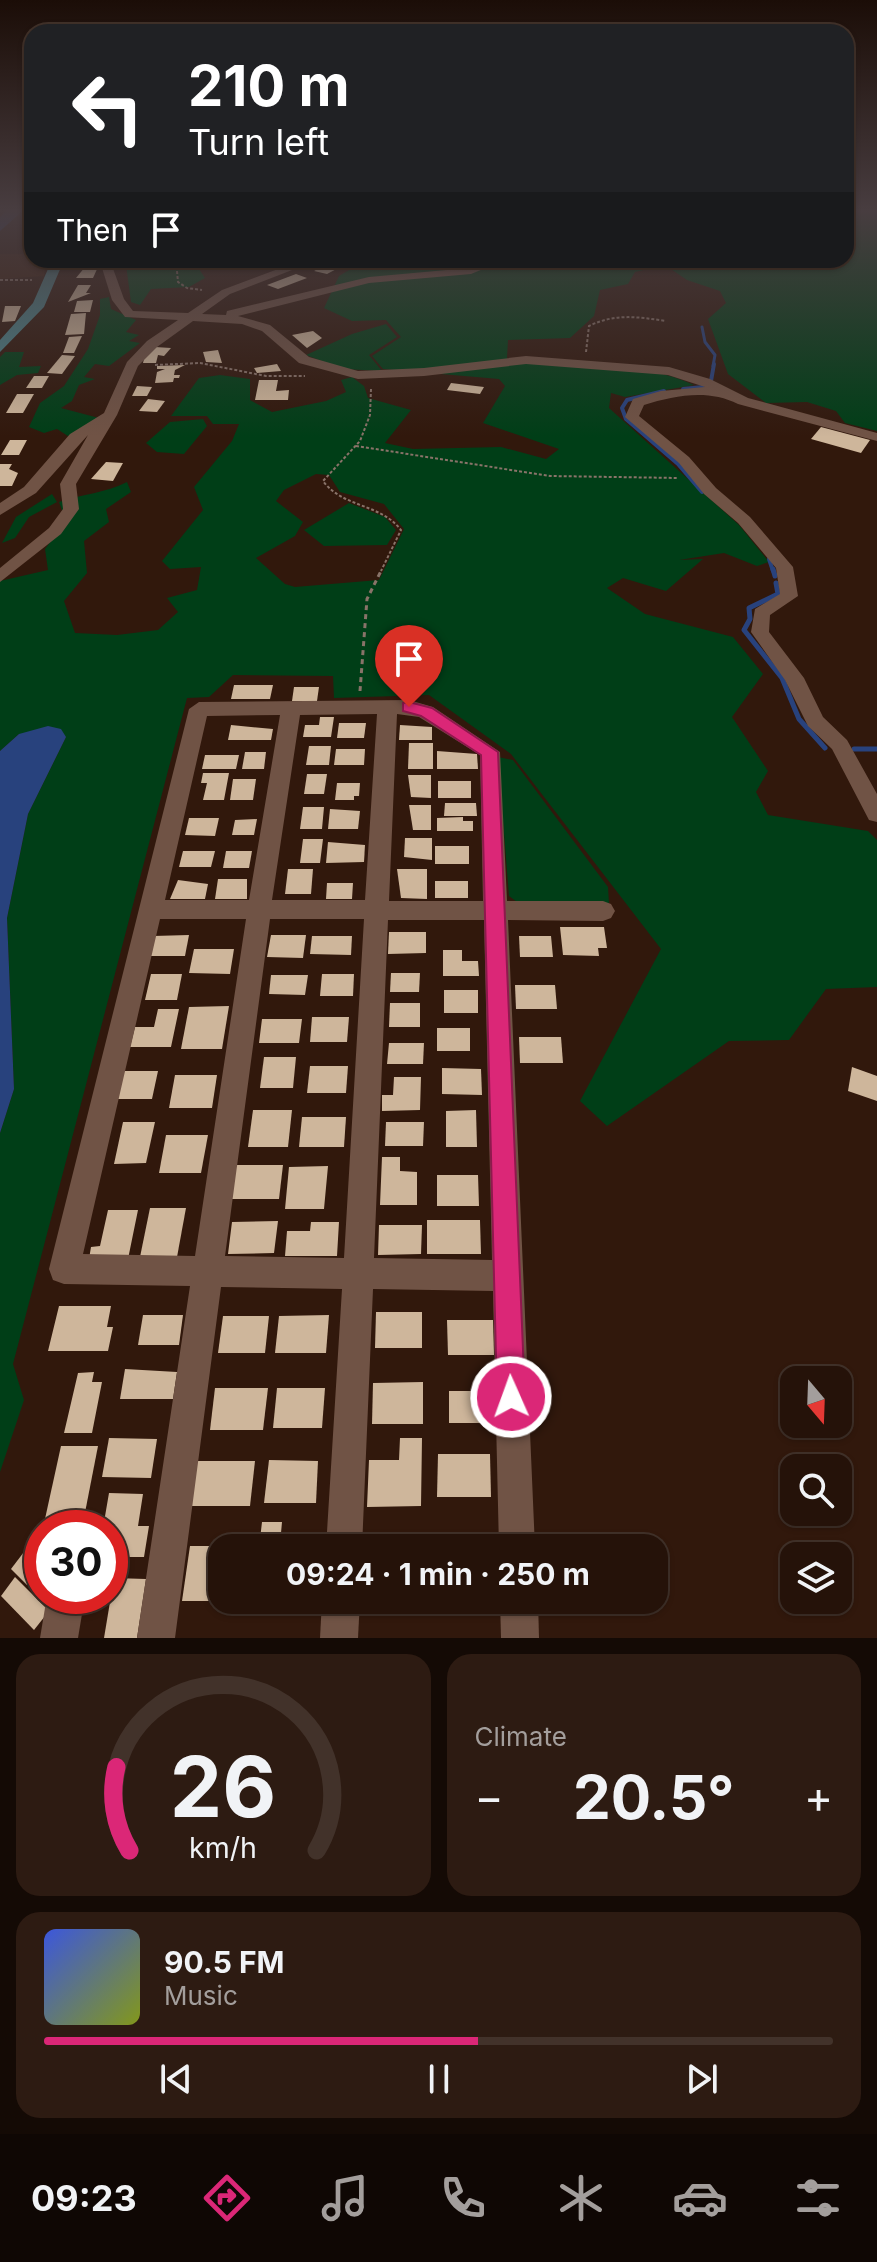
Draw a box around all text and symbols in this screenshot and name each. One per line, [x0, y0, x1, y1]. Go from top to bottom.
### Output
text: 210 m [188, 52, 350, 120]
icon: left [56, 56, 160, 160]
text: Turn left [188, 120, 329, 164]
icon: arrive [144, 208, 188, 252]
text: Then [56, 212, 128, 248]
pin [375, 625, 443, 707]
icon: arrive [387, 637, 431, 681]
position arrow [469, 1355, 553, 1439]
north arrow [780, 1366, 852, 1438]
map controls [780, 1366, 852, 1614]
button: search [780, 1454, 852, 1526]
speed limit sign: 30 [24, 1510, 128, 1614]
button: layers [780, 1542, 852, 1614]
text: 09:24 · 1 min · 250 m [286, 1556, 590, 1592]
text: Climate [475, 1721, 567, 1752]
text: 26 [170, 1736, 276, 1837]
text: 20.5° [573, 1761, 735, 1833]
text: − [475, 1770, 504, 1824]
text: + [804, 1770, 833, 1824]
text: km/h [189, 1830, 257, 1865]
text: 90.5 FM [164, 1944, 285, 1980]
text: Music [164, 1980, 238, 2011]
icon: previous [154, 2057, 198, 2101]
icon: pause [417, 2057, 461, 2101]
icon: next [680, 2057, 724, 2101]
icon: directions [199, 2170, 255, 2226]
icon: music [317, 2170, 373, 2226]
icon: phone [435, 2170, 491, 2226]
icon: climate [553, 2170, 609, 2226]
icon: car [672, 2170, 728, 2226]
icon: filters [790, 2170, 846, 2226]
text: 09:23 [31, 2176, 137, 2220]

